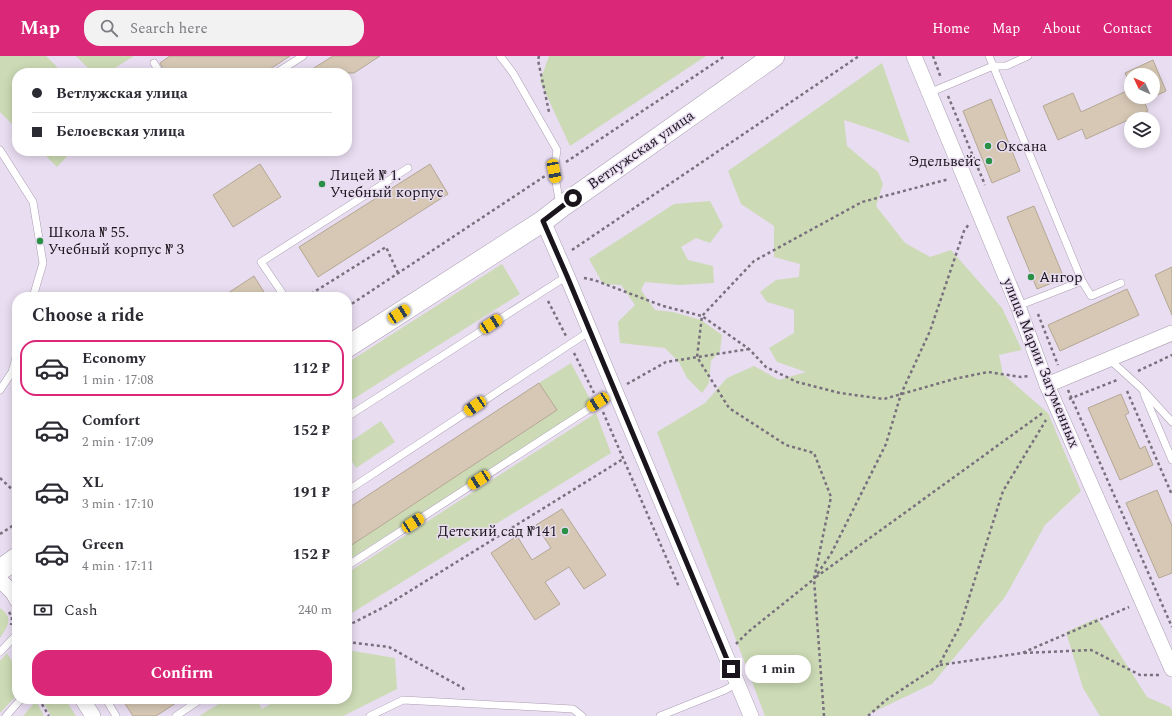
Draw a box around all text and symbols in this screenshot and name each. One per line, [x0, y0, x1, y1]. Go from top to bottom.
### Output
search box [84, 10, 364, 46]
text: Map [20, 14, 60, 43]
icon: search [98, 17, 120, 39]
text: Search here [130, 17, 208, 40]
text: Home [932, 18, 970, 39]
text: Map [992, 18, 1020, 39]
text: About [1042, 18, 1081, 39]
text: Contact [1103, 18, 1152, 39]
north arrow [1124, 68, 1160, 104]
map controls [1124, 68, 1160, 148]
text: Ветлужская улица [56, 82, 188, 105]
street label: Ветлужская улица [583, 104, 700, 196]
button: layers [1124, 112, 1160, 148]
text: Белоевская улица [56, 120, 185, 143]
place label: Оксана [996, 135, 1048, 158]
marker: Оксана [983, 141, 993, 151]
place label: Эдельвейс [908, 150, 981, 173]
marker: Эдельвейс [984, 156, 994, 166]
car [546, 158, 562, 184]
place label: Лицей № 1. Учебный корпус [330, 164, 444, 204]
marker: Лицей № 1. Учебный корпус [317, 179, 327, 189]
route start [564, 189, 582, 207]
place label: Школа № 55. Учебный корпус № 3 [48, 221, 185, 261]
marker: Школа № 55. Учебный корпус № 3 [35, 236, 45, 246]
place label: Ангор [1039, 266, 1083, 289]
marker: Ангор [1026, 272, 1036, 282]
street label: улица Марии Загуменных [996, 274, 1086, 452]
text: Choose a ride [32, 302, 144, 329]
car [386, 302, 412, 326]
car [478, 312, 504, 336]
text: Economy [82, 347, 146, 370]
icon: car [34, 350, 70, 386]
text: 112 ₽ [293, 357, 330, 380]
text: 1 min · 17:08 [82, 370, 154, 390]
car [585, 390, 611, 414]
car [462, 394, 488, 418]
text: Comfort [82, 409, 140, 432]
icon: car [34, 412, 70, 448]
text: 152 ₽ [293, 419, 330, 442]
text: 2 min · 17:09 [82, 432, 154, 452]
car [466, 468, 492, 492]
text: XL [82, 471, 103, 494]
icon: car [34, 474, 70, 510]
text: 191 ₽ [293, 481, 330, 504]
text: 3 min · 17:10 [82, 494, 154, 514]
car [400, 511, 426, 535]
place label: Детский сад №141 [438, 520, 557, 543]
marker: Детский сад №141 [560, 526, 570, 536]
text: Green [82, 533, 124, 556]
icon: car [34, 536, 70, 572]
text: 152 ₽ [293, 543, 330, 566]
text: 4 min · 17:11 [82, 556, 154, 576]
icon: cash [32, 599, 54, 621]
text: Cash [64, 599, 97, 622]
text: 240 m [298, 600, 332, 620]
button: Confirm [32, 650, 332, 696]
callout: 1 min [745, 655, 811, 683]
text: 1 min [761, 659, 795, 679]
route end [722, 660, 740, 678]

